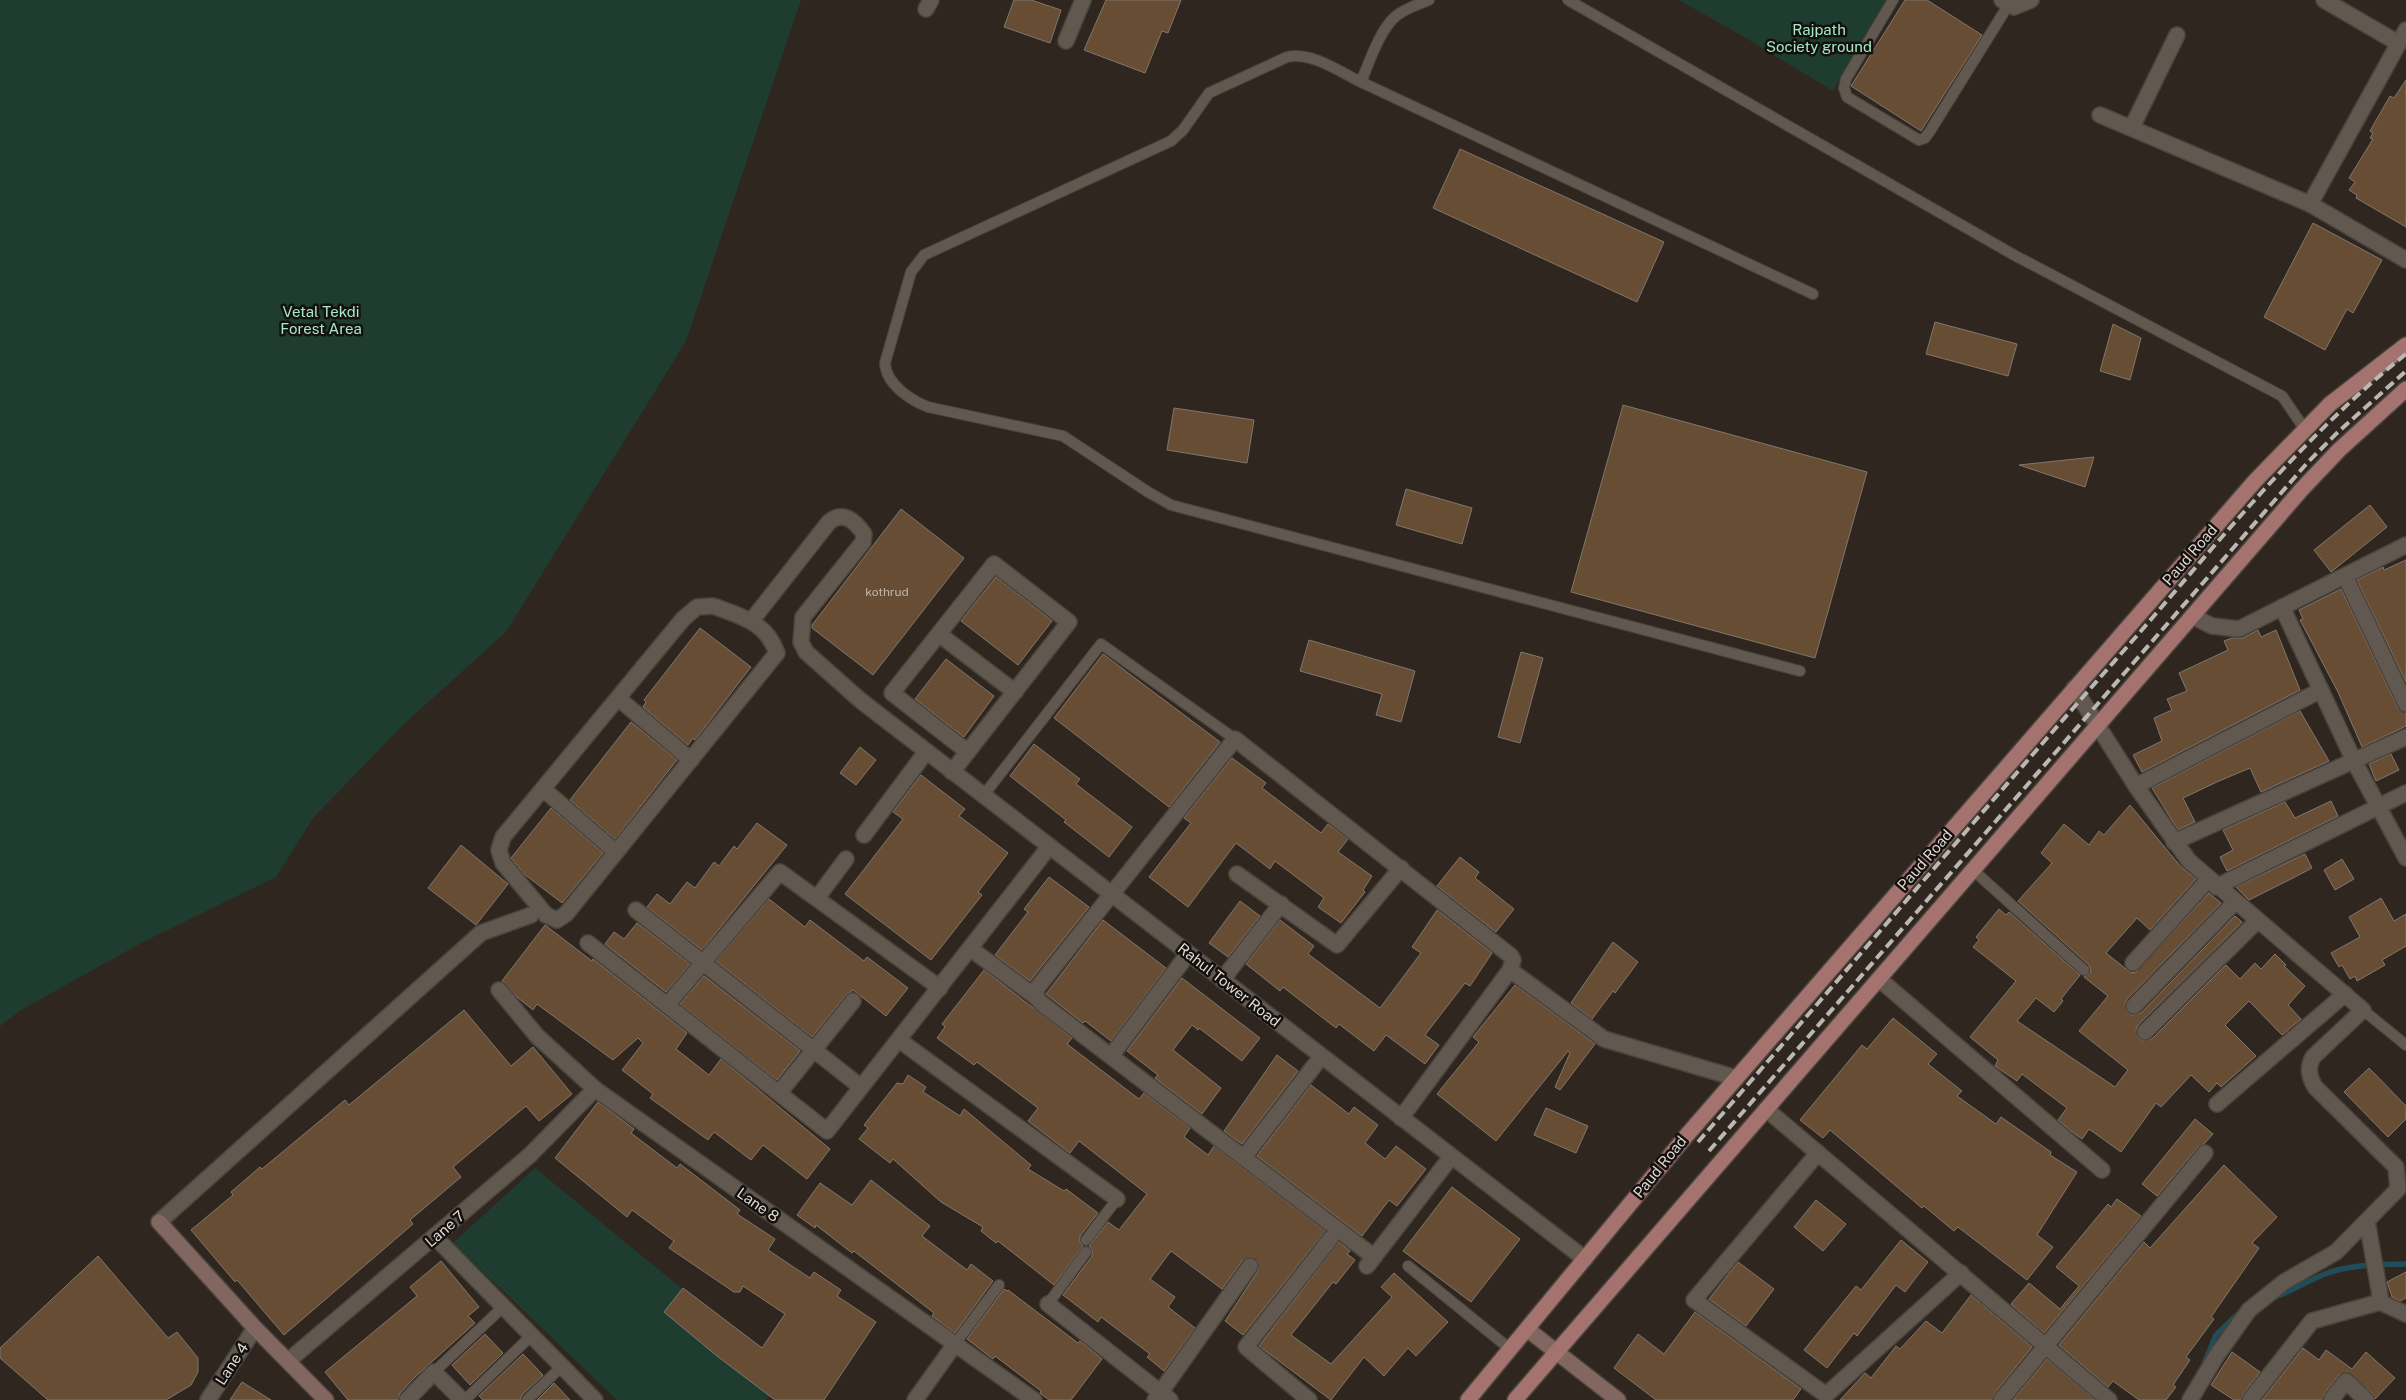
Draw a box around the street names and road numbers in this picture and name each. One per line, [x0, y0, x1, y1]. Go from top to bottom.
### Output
street label: Paud Road [2159, 521, 2220, 588]
street label: Paud Road [1894, 826, 1955, 893]
street label: Rahul Tower Road [1175, 939, 1284, 1030]
street label: Paud Road [1630, 1132, 1690, 1201]
street label: Lane 8 [734, 1184, 782, 1225]
street label: Lane 7 [422, 1207, 468, 1250]
street label: Lane 4 [212, 1339, 251, 1388]

